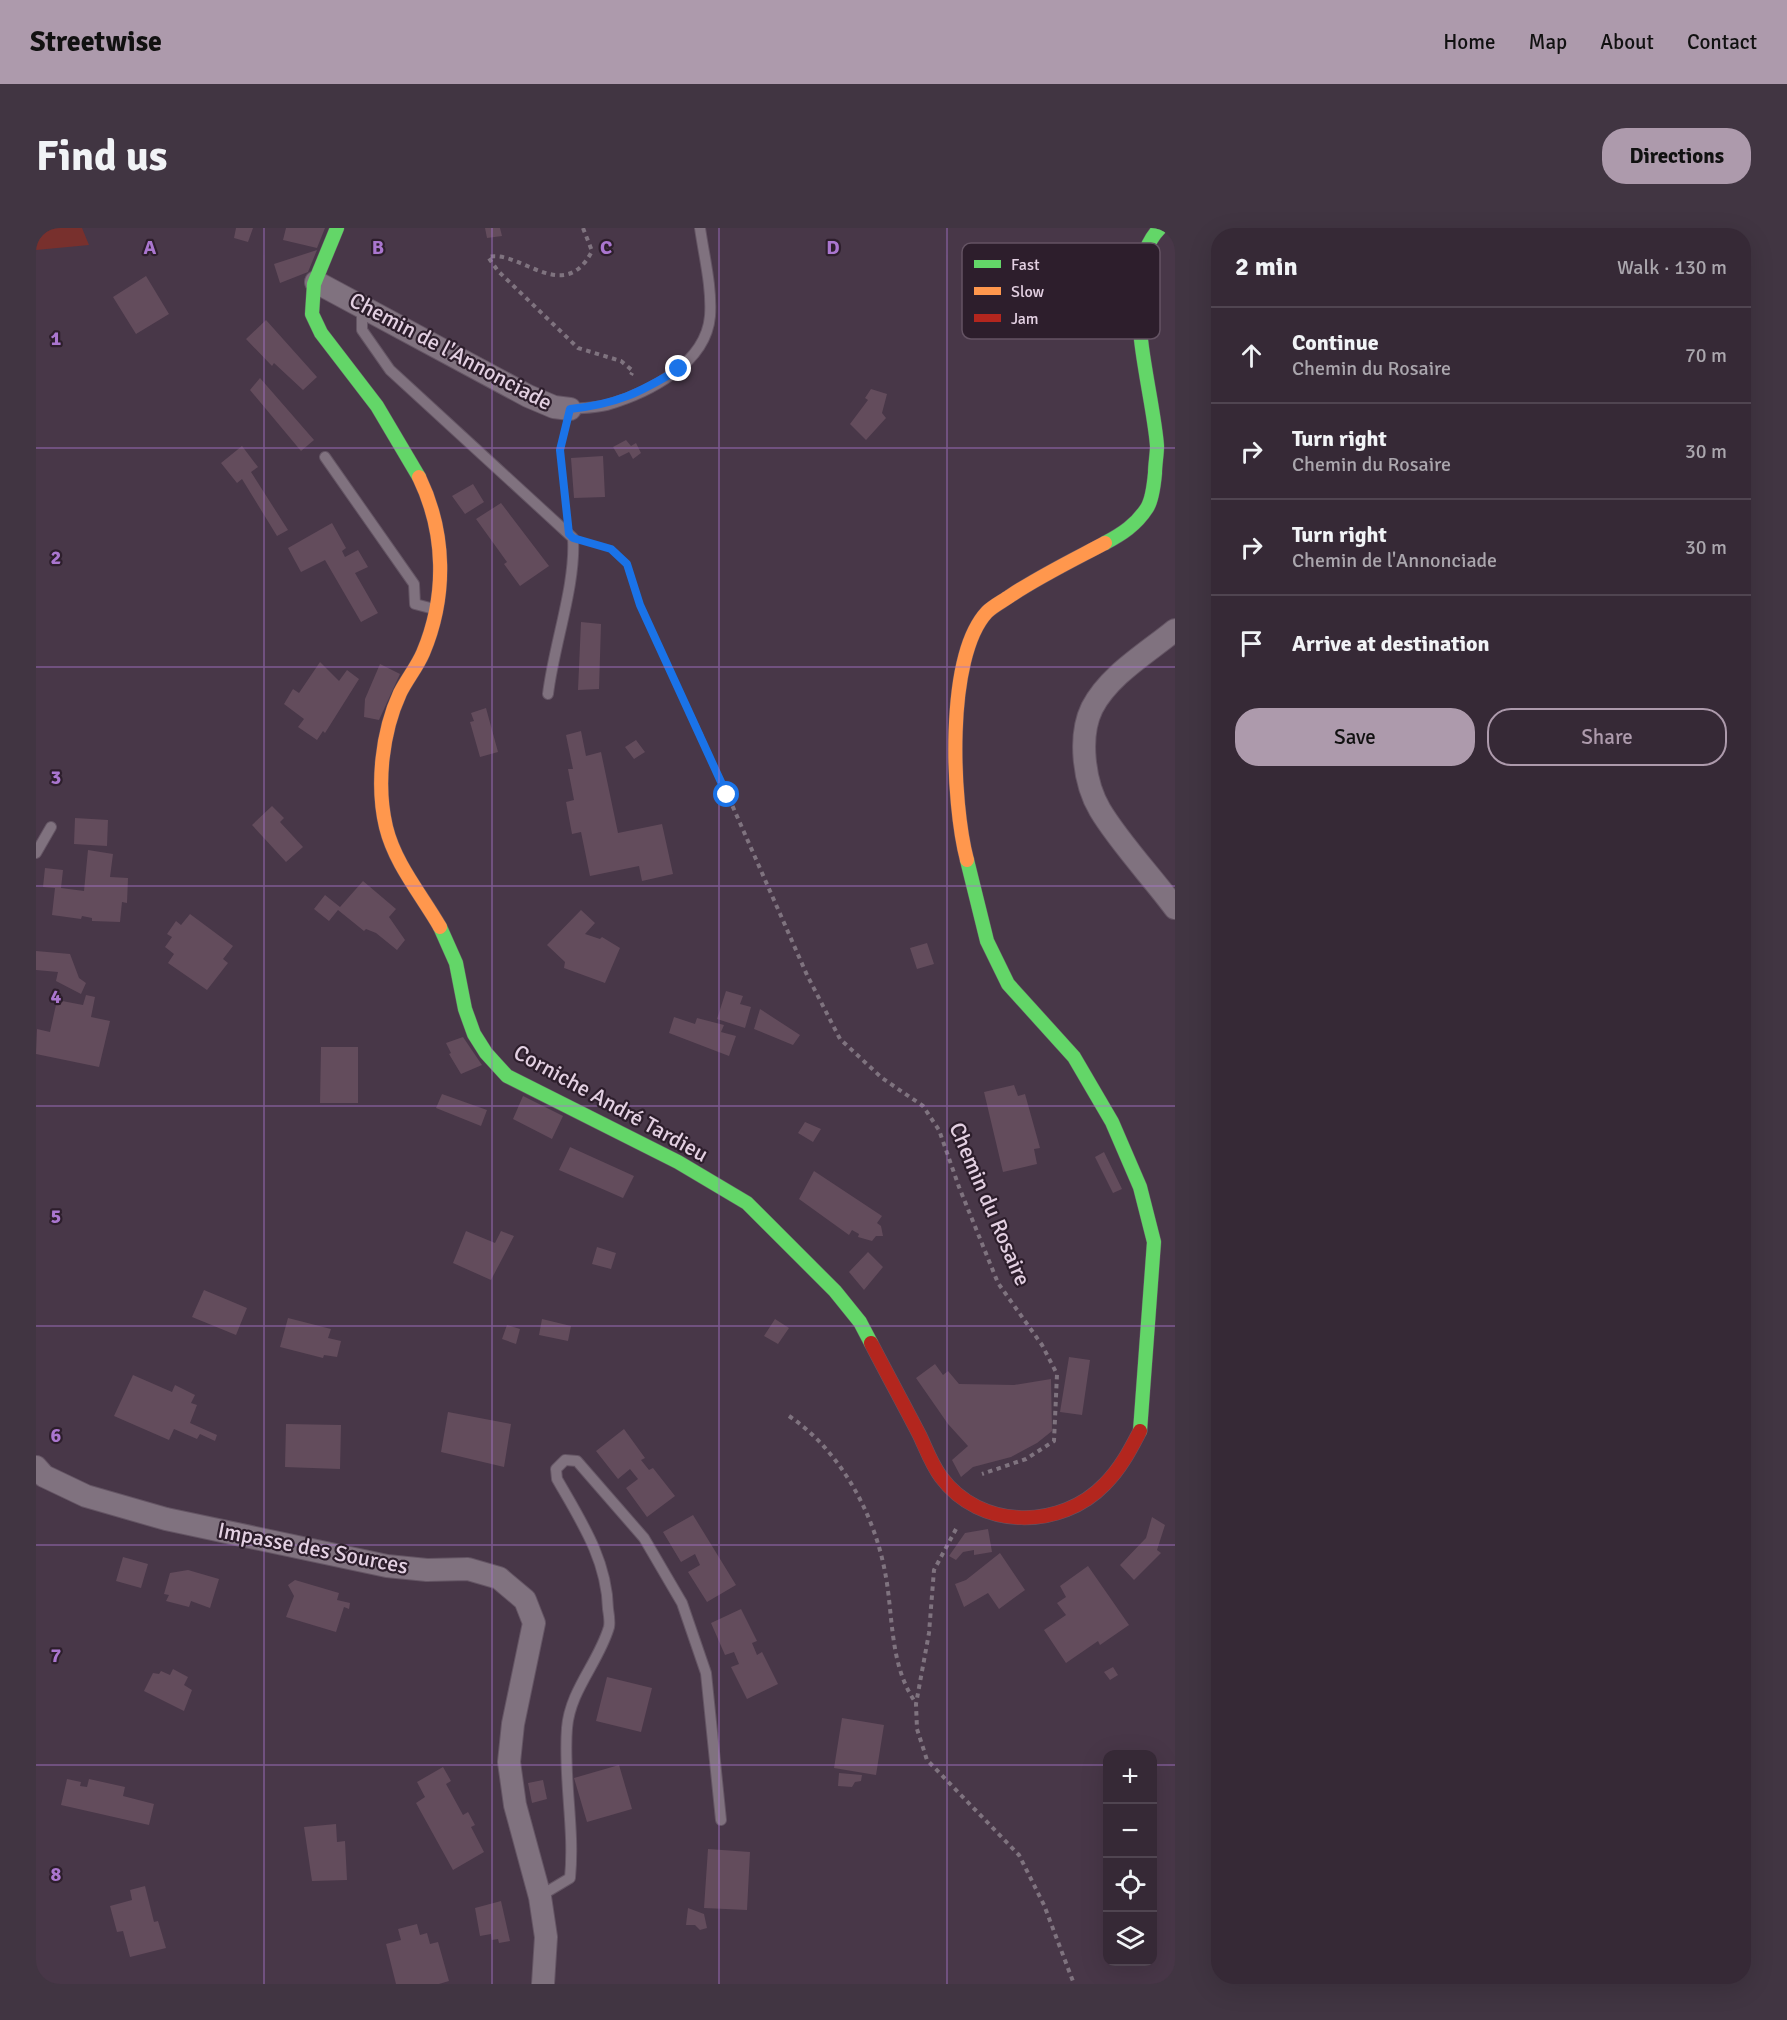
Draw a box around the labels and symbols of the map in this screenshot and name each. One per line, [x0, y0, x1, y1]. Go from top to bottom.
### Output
text: A [144, 235, 157, 260]
text: B [372, 235, 384, 260]
text: C [600, 235, 612, 260]
text: D [826, 235, 840, 260]
legend [962, 243, 1160, 339]
text: Fast [1011, 255, 1040, 275]
text: Slow [1011, 282, 1045, 302]
street label: Chemin de l'Annonciade [345, 286, 557, 416]
text: Jam [1011, 309, 1039, 329]
text: 1 [51, 326, 62, 351]
route end [665, 355, 691, 381]
text: 2 [51, 545, 61, 570]
text: 3 [51, 765, 61, 790]
route start [713, 781, 739, 807]
text: 4 [51, 984, 62, 1009]
street label: Corniche André Tardieu [509, 1038, 713, 1168]
street label: Chemin du Rosaire [943, 1118, 1037, 1290]
text: 5 [51, 1204, 61, 1229]
text: 6 [51, 1423, 62, 1448]
street label: Impasse des Sources [216, 1516, 410, 1580]
text: 7 [51, 1643, 62, 1668]
text: 8 [51, 1862, 62, 1887]

